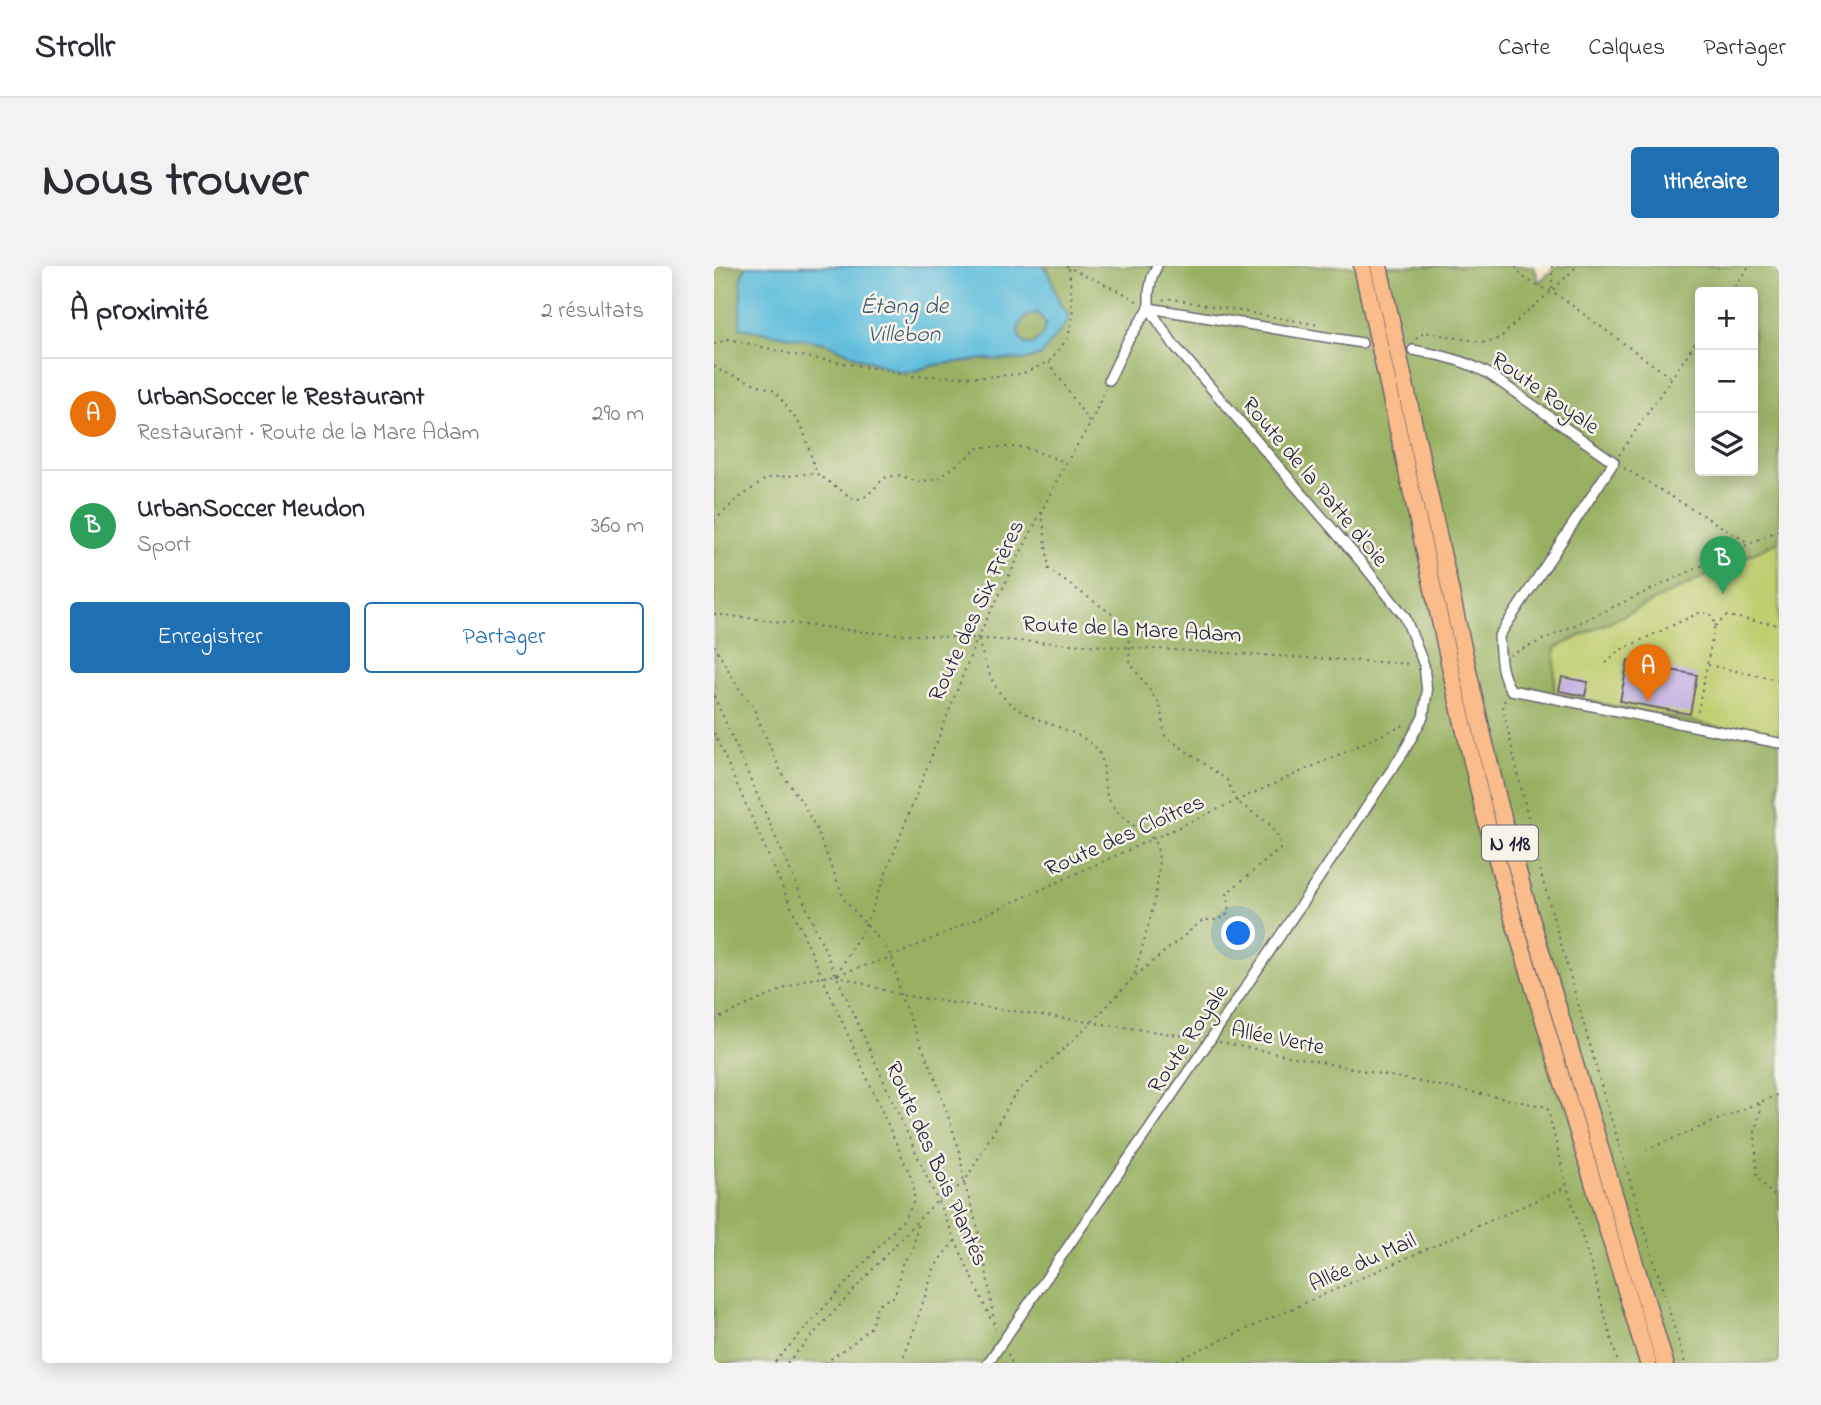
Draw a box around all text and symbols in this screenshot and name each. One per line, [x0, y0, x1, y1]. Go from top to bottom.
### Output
text: Strollr [35, 24, 115, 72]
text: Carte [1498, 31, 1550, 66]
text: Calques [1588, 31, 1665, 66]
text: Partager [1703, 31, 1786, 66]
text: Nous trouver [42, 146, 308, 218]
button: Itinéraire [1631, 147, 1779, 218]
map controls [1695, 287, 1758, 476]
button: + [1695, 287, 1758, 350]
text: À proximité [70, 290, 208, 334]
water label: Étang de Villebon [860, 290, 949, 353]
text: 2 résultats [541, 295, 644, 328]
street label: Route Royale [1483, 345, 1606, 446]
button: − [1695, 350, 1758, 413]
text: UrbanSoccer le Restaurant [137, 379, 425, 417]
street label: Route de la Patte d'Oie [1233, 390, 1396, 575]
text: A [86, 398, 100, 431]
text: 290 m [592, 398, 644, 431]
button: layers [1695, 413, 1758, 476]
text: Restaurant · Route de la Mare Adam [137, 417, 479, 450]
text: UrbanSoccer Meudon [137, 491, 365, 529]
text: B [85, 510, 101, 543]
text: 360 m [591, 510, 644, 543]
street label: Route des Six Frères [921, 515, 1034, 707]
text: Sport [137, 529, 191, 562]
pin: B [1700, 536, 1746, 594]
button: Enregistrer [70, 602, 350, 673]
button: Partager [364, 602, 644, 673]
street label: Route de la Mare Adam [1021, 608, 1242, 653]
pin: A [1625, 644, 1671, 702]
street label: Route des Cloîtres [1040, 786, 1210, 886]
road number: N 118 [1482, 826, 1538, 860]
your location [1221, 916, 1255, 950]
street label: Route Royale [1140, 978, 1240, 1102]
street label: Allée Verte [1228, 1014, 1328, 1065]
street label: Route des Bois Plantés [876, 1057, 996, 1271]
street label: Allée du Mail [1304, 1225, 1422, 1302]

